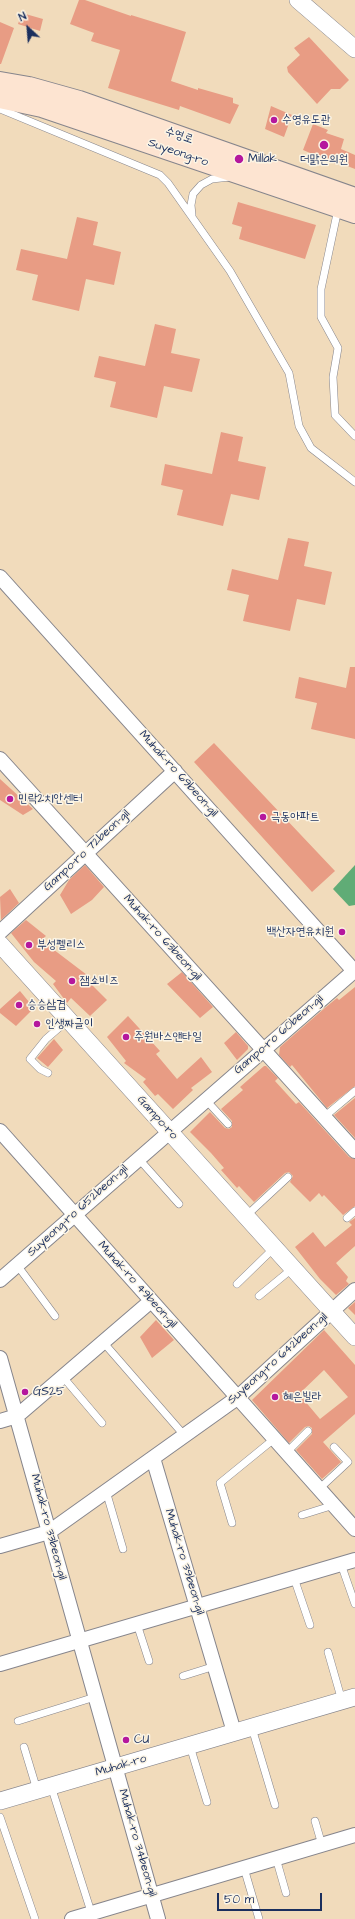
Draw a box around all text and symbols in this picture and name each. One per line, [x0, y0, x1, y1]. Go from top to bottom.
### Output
north arrow [8, 8, 48, 48]
text: N [16, 9, 29, 25]
place label: 수영유도관 [282, 113, 330, 127]
marker: 수영유도관 [269, 115, 279, 125]
street label: 수영로 [163, 124, 195, 148]
street label: Suyeong-ro [146, 136, 210, 170]
marker: 더맑은의원 [318, 139, 330, 151]
place label: Millak [248, 152, 277, 166]
marker: Millak [233, 153, 245, 165]
place label: 더맑은의원 [300, 153, 348, 167]
street label: Muhak-ro 69beon-gil [135, 728, 221, 820]
place label: 민락2치안센터 [18, 792, 83, 806]
marker: 민락2치안센터 [5, 794, 15, 804]
street label: Gampo-ro 72beon-gil [41, 807, 133, 895]
place label: 극동아파트 [271, 810, 319, 824]
marker: 극동아파트 [258, 812, 268, 822]
street label: Muhak-ro 63beon-gil [120, 892, 204, 984]
place label: 백산자연유치원 [266, 925, 334, 939]
marker: 백산자연유치원 [337, 927, 347, 937]
place label: 부성펠리스 [37, 938, 85, 952]
marker: 부성펠리스 [24, 940, 34, 950]
place label: 잼쇼비즈 [80, 974, 119, 988]
marker: 잼쇼비즈 [67, 976, 77, 986]
street label: Gampo-ro 60beon-gil [231, 992, 327, 1078]
place label: 승승삼겹 [27, 998, 66, 1012]
marker: 승승삼겹 [14, 1000, 24, 1010]
place label: 인생짜글이 [45, 1017, 93, 1031]
marker: 인생짜글이 [32, 1019, 42, 1029]
place label: 주원바스앤타일 [134, 1030, 202, 1044]
marker: 주원바스앤타일 [121, 1032, 131, 1042]
street label: Gampo-ro [133, 1093, 181, 1143]
street label: Suyeong-ro 652beon-gil [25, 1162, 131, 1260]
street label: Muhak-ro 49beon-gil [94, 1239, 180, 1331]
street label: Suyeong-ro 642beon-gil [225, 1310, 331, 1408]
place label: GS25 [33, 1385, 64, 1399]
marker: GS25 [20, 1387, 30, 1397]
place label: 혜은빌라 [283, 1390, 322, 1404]
marker: 혜은빌라 [270, 1392, 280, 1402]
street label: Muhak-ro 33beon-gil [27, 1472, 69, 1582]
street label: Muhak-ro 39beon-gil [161, 1507, 207, 1617]
place label: CU [134, 1733, 149, 1747]
marker: CU [121, 1735, 131, 1745]
street label: Muhak-ro [94, 1752, 148, 1780]
street label: Muhak-ro 34beon-gil [115, 1788, 159, 1898]
scale bar [219, 1885, 324, 1911]
text: 50 m [224, 1891, 254, 1908]

